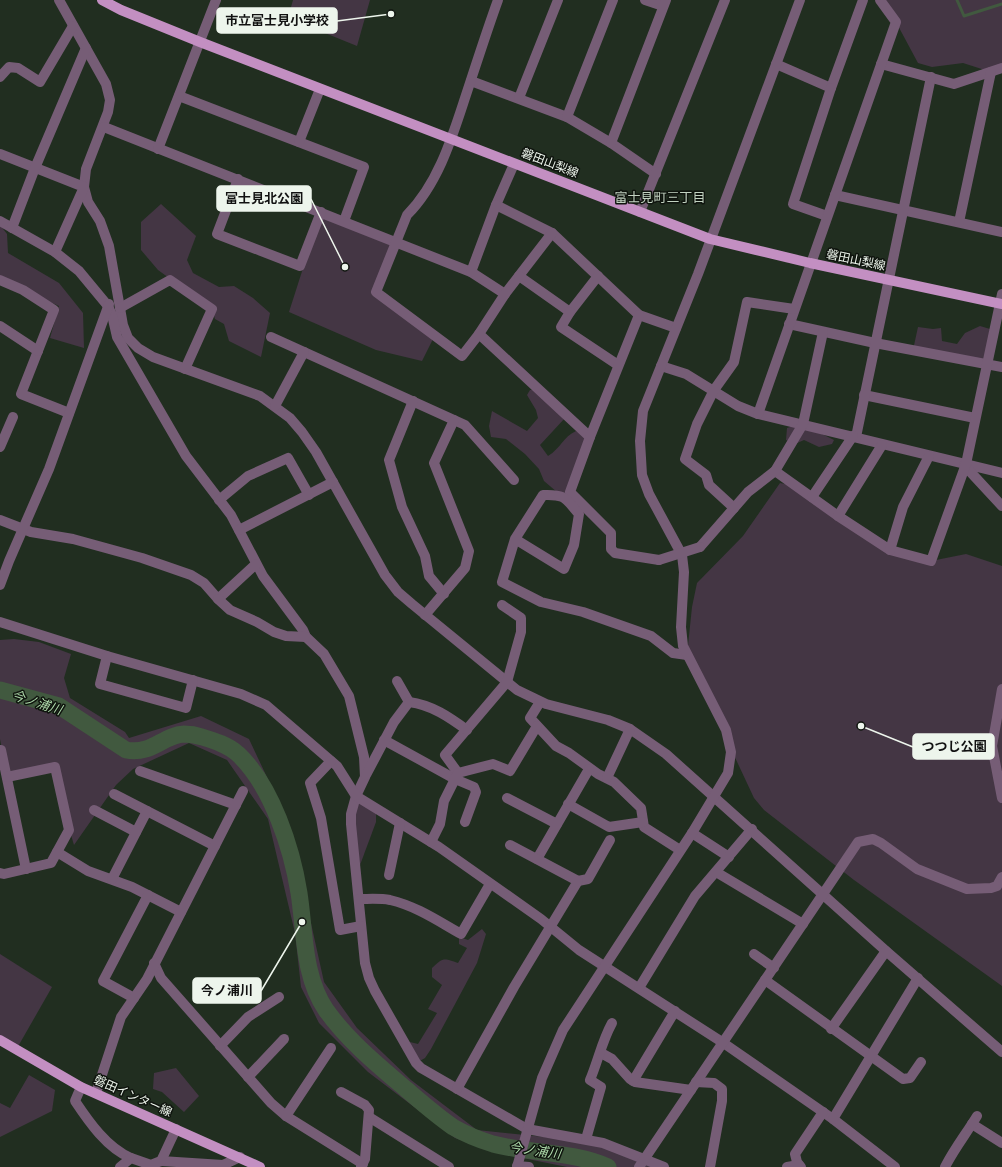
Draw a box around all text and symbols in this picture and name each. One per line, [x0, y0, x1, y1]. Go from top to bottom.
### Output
callout: 市立富士見小学校 [217, 8, 337, 33]
text: 市立富士見小学校 [225, 12, 329, 30]
street label: 磐田山梨線 [519, 145, 581, 181]
callout: 富士見北公園 [217, 186, 311, 211]
district label: 富士見町三丁目 [614, 189, 706, 207]
text: 富士見北公園 [225, 190, 303, 208]
street label: 磐田山梨線 [825, 246, 887, 274]
water label: 今ノ浦川 [9, 686, 66, 720]
callout: つつじ公園 [913, 734, 994, 759]
text: つつじ公園 [921, 738, 987, 756]
callout: 今ノ浦川 [193, 978, 261, 1003]
text: 今ノ浦川 [201, 982, 253, 1000]
street label: 磐田インター線 [91, 1072, 175, 1120]
water label: 今ノ浦川 [508, 1138, 564, 1164]

